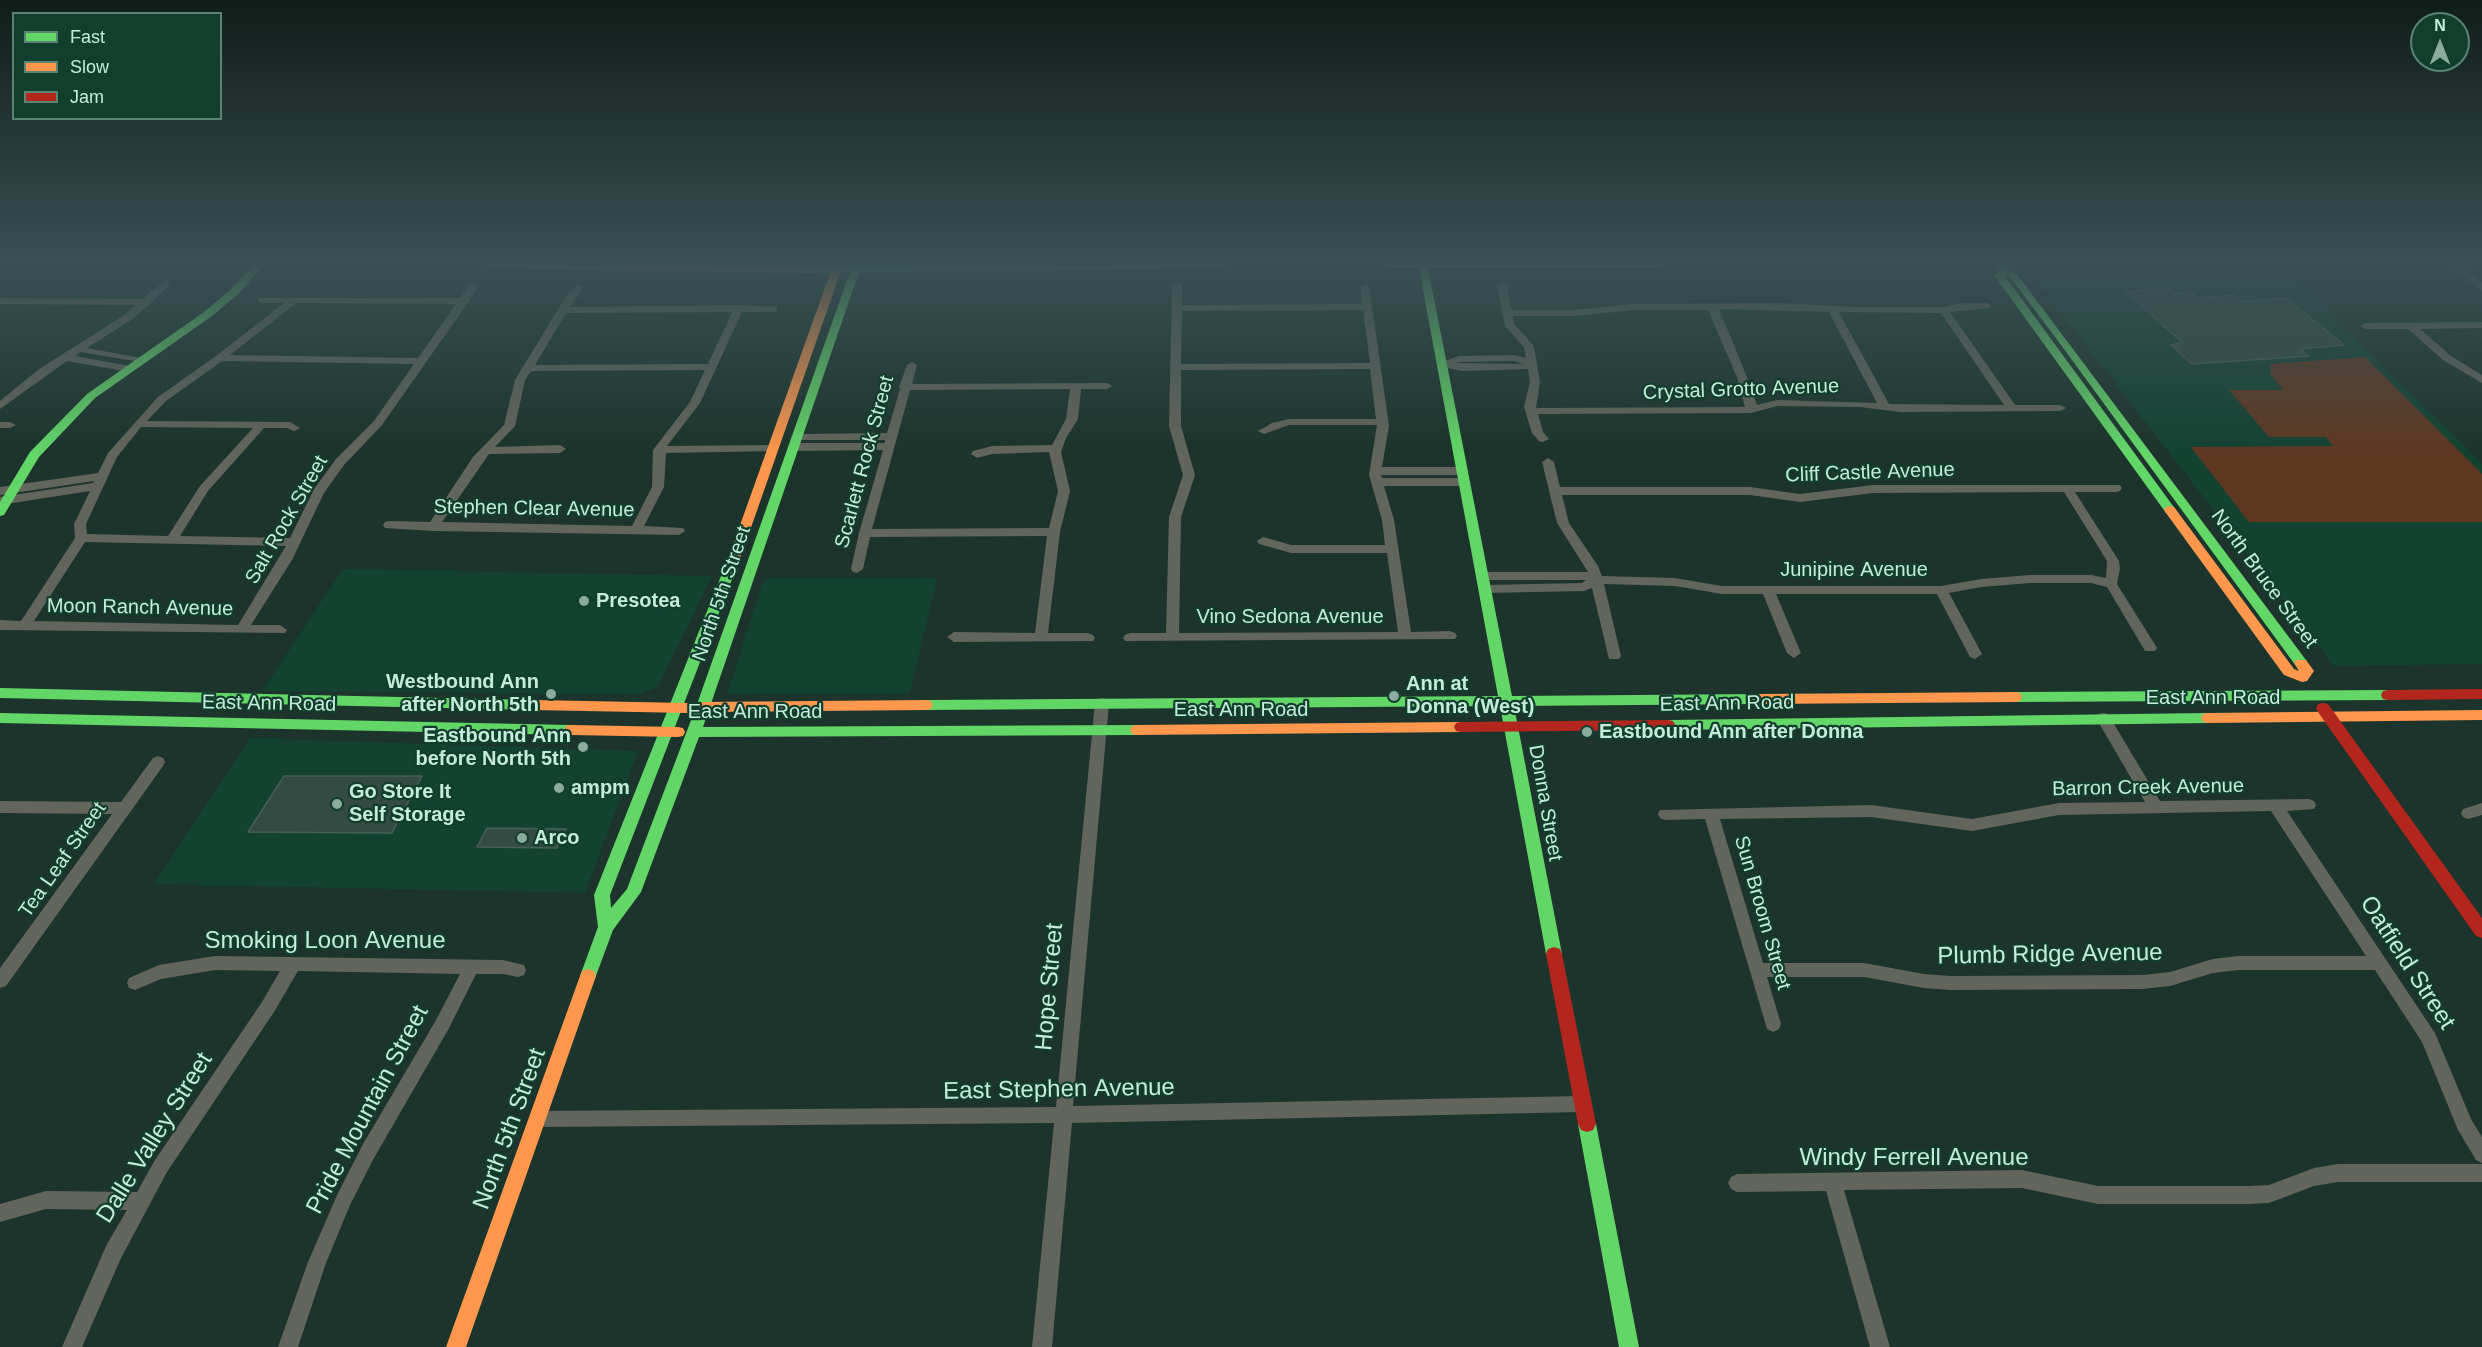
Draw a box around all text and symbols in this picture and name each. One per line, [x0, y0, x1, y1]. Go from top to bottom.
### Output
legend [12, 12, 222, 120]
north arrow [2410, 12, 2470, 72]
text: N [2434, 17, 2446, 34]
text: Fast [70, 27, 105, 47]
text: Slow [70, 57, 109, 77]
text: Jam [70, 87, 104, 107]
street label: Scarlett Rock Street [830, 373, 900, 551]
street label: Crystal Grotto Avenue [1642, 375, 1840, 405]
street label: Salt Rock Street [240, 451, 334, 589]
street label: Cliff Castle Avenue [1785, 458, 1955, 488]
street label: Stephen Clear Avenue [433, 495, 635, 523]
street label: North Bruce Street [2206, 505, 2322, 653]
street label: North 5th Street [688, 523, 756, 665]
street label: Junipine Avenue [1780, 558, 1928, 582]
place label: Presotea [596, 589, 680, 613]
street label: Moon Ranch Avenue [47, 594, 233, 622]
marker: Presotea [577, 594, 591, 608]
street label: Vino Sedona Avenue [1196, 605, 1384, 629]
place label: Westbound Ann after North 5th [386, 670, 539, 717]
place label: Ann at Donna (West) [1406, 672, 1535, 719]
street label: East Ann Road [2146, 686, 2280, 710]
marker: Westbound Ann after North 5th [544, 687, 558, 701]
marker: Ann at Donna (West) [1387, 689, 1401, 703]
street label: East Ann Road [202, 691, 336, 717]
street label: East Ann Road [1660, 691, 1794, 717]
street label: East Ann Road [1174, 698, 1308, 722]
street label: East Ann Road [688, 700, 822, 724]
place label: Eastbound Ann after Donna [1599, 720, 1863, 744]
place label: Eastbound Ann before North 5th [415, 724, 571, 771]
marker: Eastbound Ann after Donna [1580, 725, 1594, 739]
marker: Eastbound Ann before North 5th [576, 740, 590, 754]
street label: Donna Street [1523, 743, 1567, 863]
street label: Barron Creek Avenue [2052, 774, 2244, 802]
place label: ampm [571, 776, 630, 800]
place label: Go Store It Self Storage [349, 780, 466, 827]
marker: ampm [552, 781, 566, 795]
marker: Go Store It Self Storage [330, 797, 344, 811]
street label: Tea Leaf Street [14, 798, 112, 922]
place label: Arco [534, 826, 580, 850]
marker: Arco [515, 831, 529, 845]
street label: Sun Broom Street [1729, 833, 1795, 993]
street label: Oatfield Street [2353, 891, 2461, 1035]
street label: Hope Street [1030, 922, 1070, 1052]
street label: Smoking Loon Avenue [204, 927, 446, 955]
street label: Plumb Ridge Avenue [1937, 939, 2163, 971]
street label: Pride Mountain Street [301, 1001, 435, 1219]
street label: North 5th Street [467, 1044, 553, 1214]
street label: Dalle Valley Street [91, 1047, 219, 1229]
street label: East Stephen Avenue [943, 1074, 1175, 1106]
street label: Windy Ferrell Avenue [1800, 1144, 2028, 1172]

